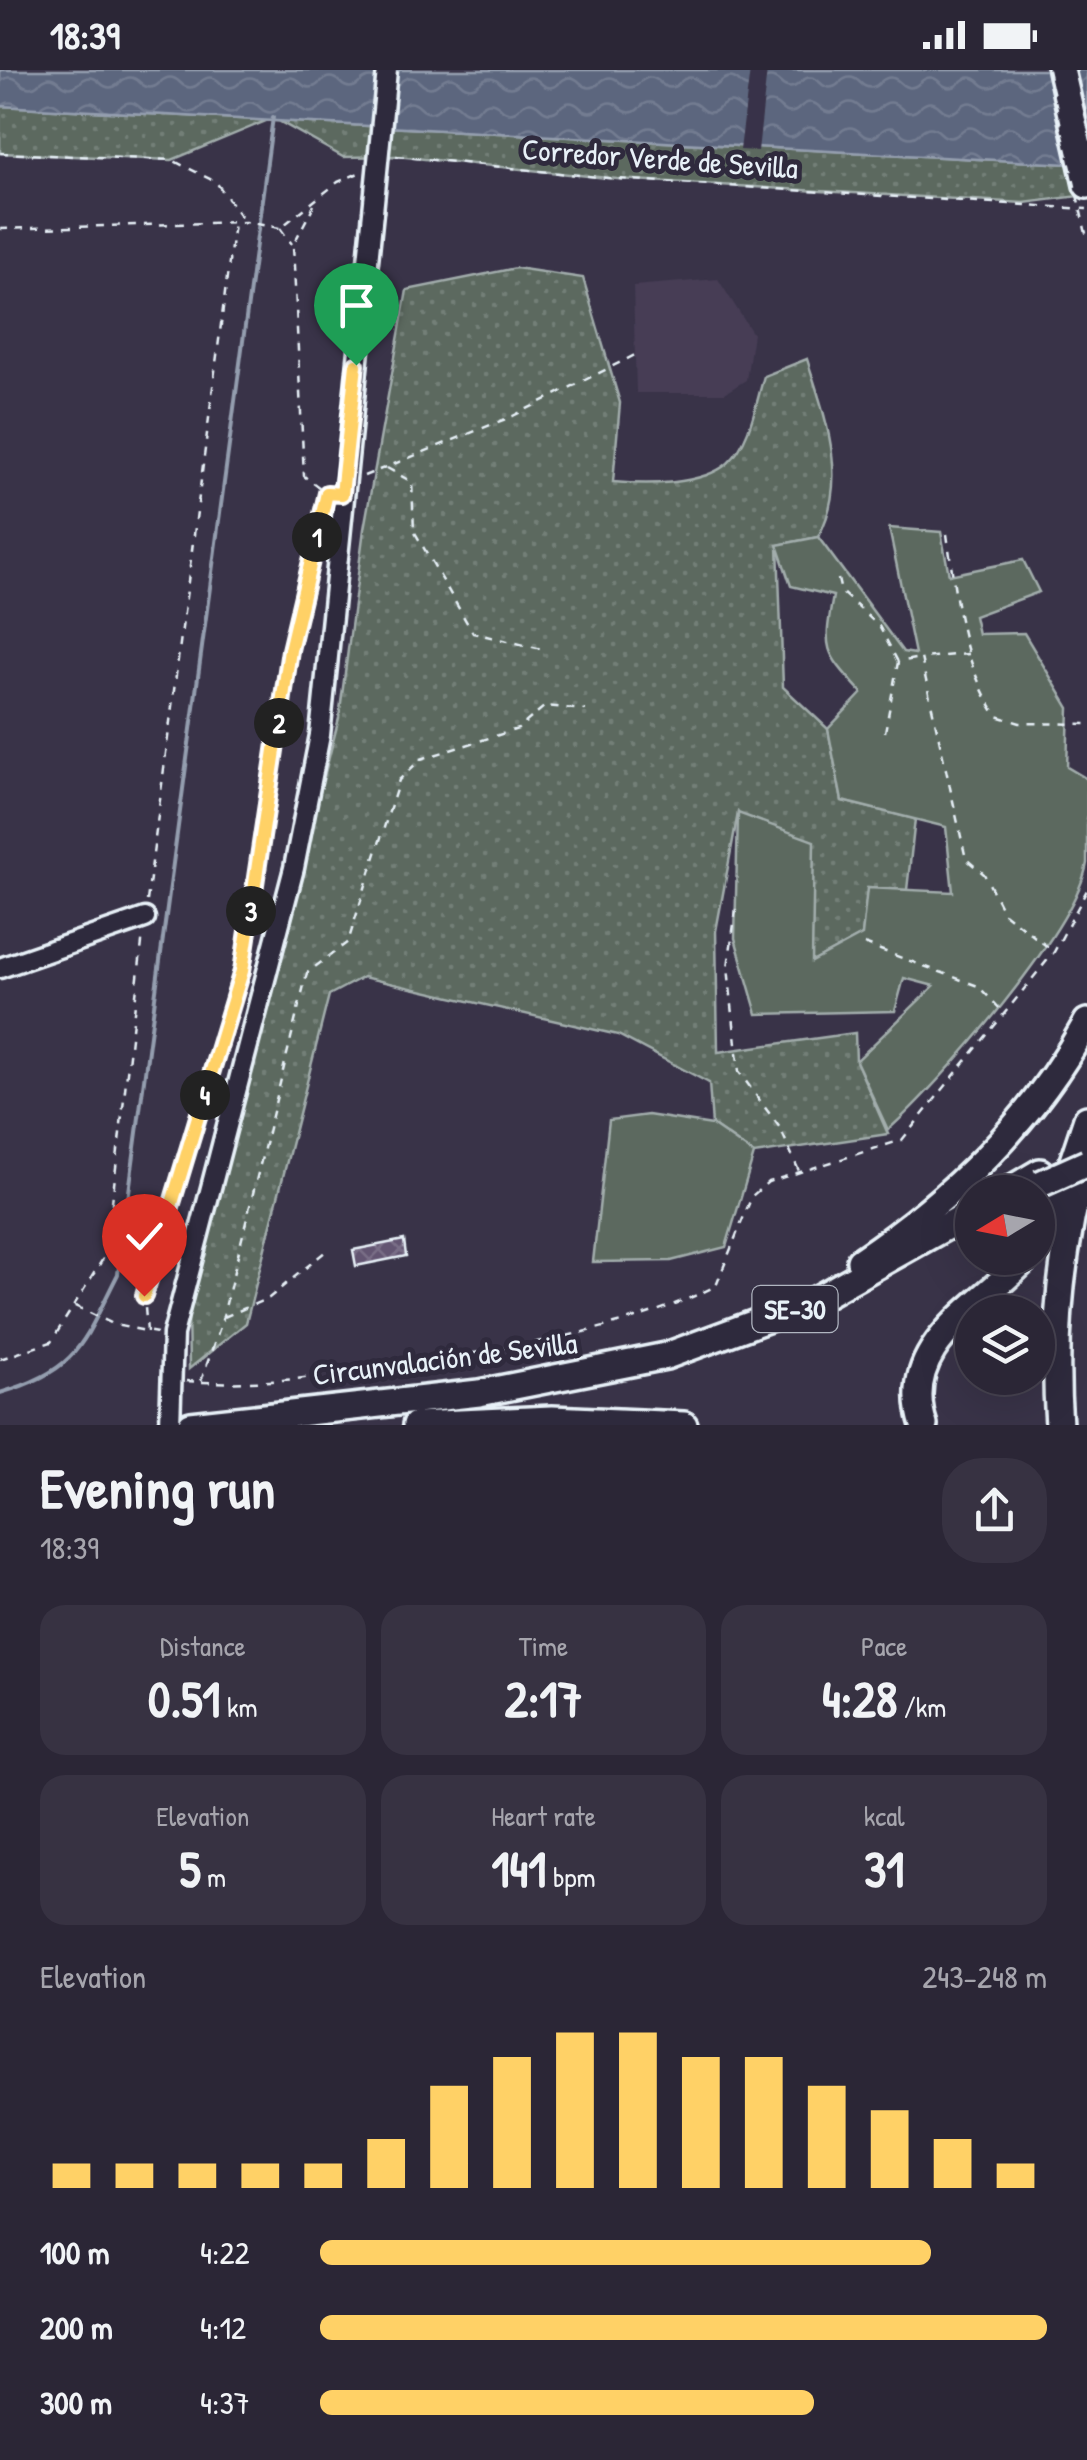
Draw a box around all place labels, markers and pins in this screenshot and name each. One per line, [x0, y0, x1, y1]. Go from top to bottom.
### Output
pin [314, 263, 399, 366]
pin: 1 [292, 512, 342, 562]
pin: 2 [254, 698, 304, 748]
pin: 3 [226, 886, 276, 936]
pin: 4 [180, 1070, 230, 1120]
pin [102, 1194, 187, 1297]

